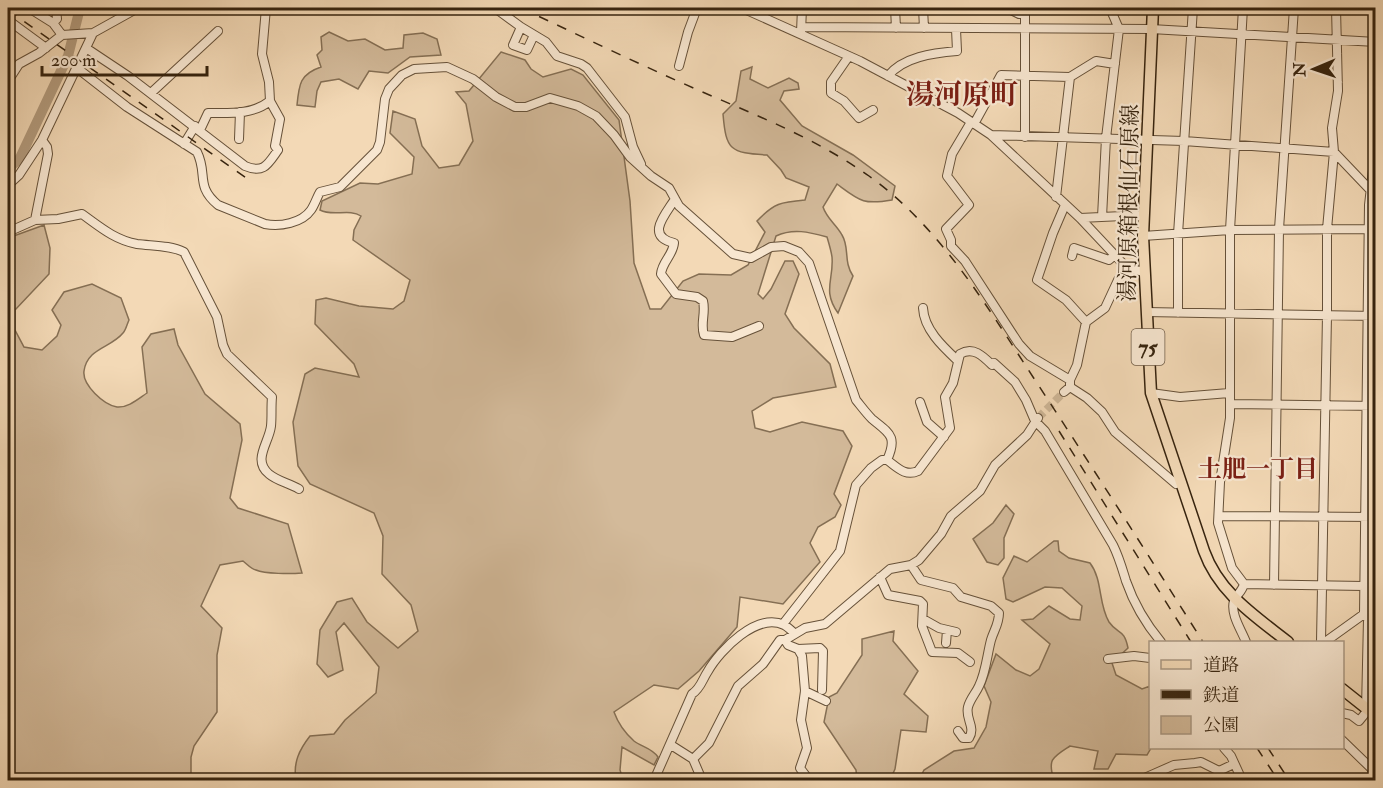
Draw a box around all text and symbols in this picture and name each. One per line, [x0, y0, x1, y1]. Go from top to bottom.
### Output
scale bar [42, 39, 207, 77]
north arrow [1284, 39, 1344, 99]
text: 200 m [51, 49, 96, 72]
text: N [1290, 61, 1310, 78]
district label: 湯河原町 [906, 78, 1018, 113]
street label: 湯河原箱根仙石原線 [1113, 104, 1145, 302]
road number: 75 [1132, 329, 1164, 365]
district label: 土肥一丁目 [1198, 454, 1318, 485]
legend [1149, 641, 1344, 749]
text: 道路 [1203, 654, 1239, 677]
text: 鉄道 [1203, 684, 1239, 707]
text: 公園 [1203, 714, 1239, 737]

